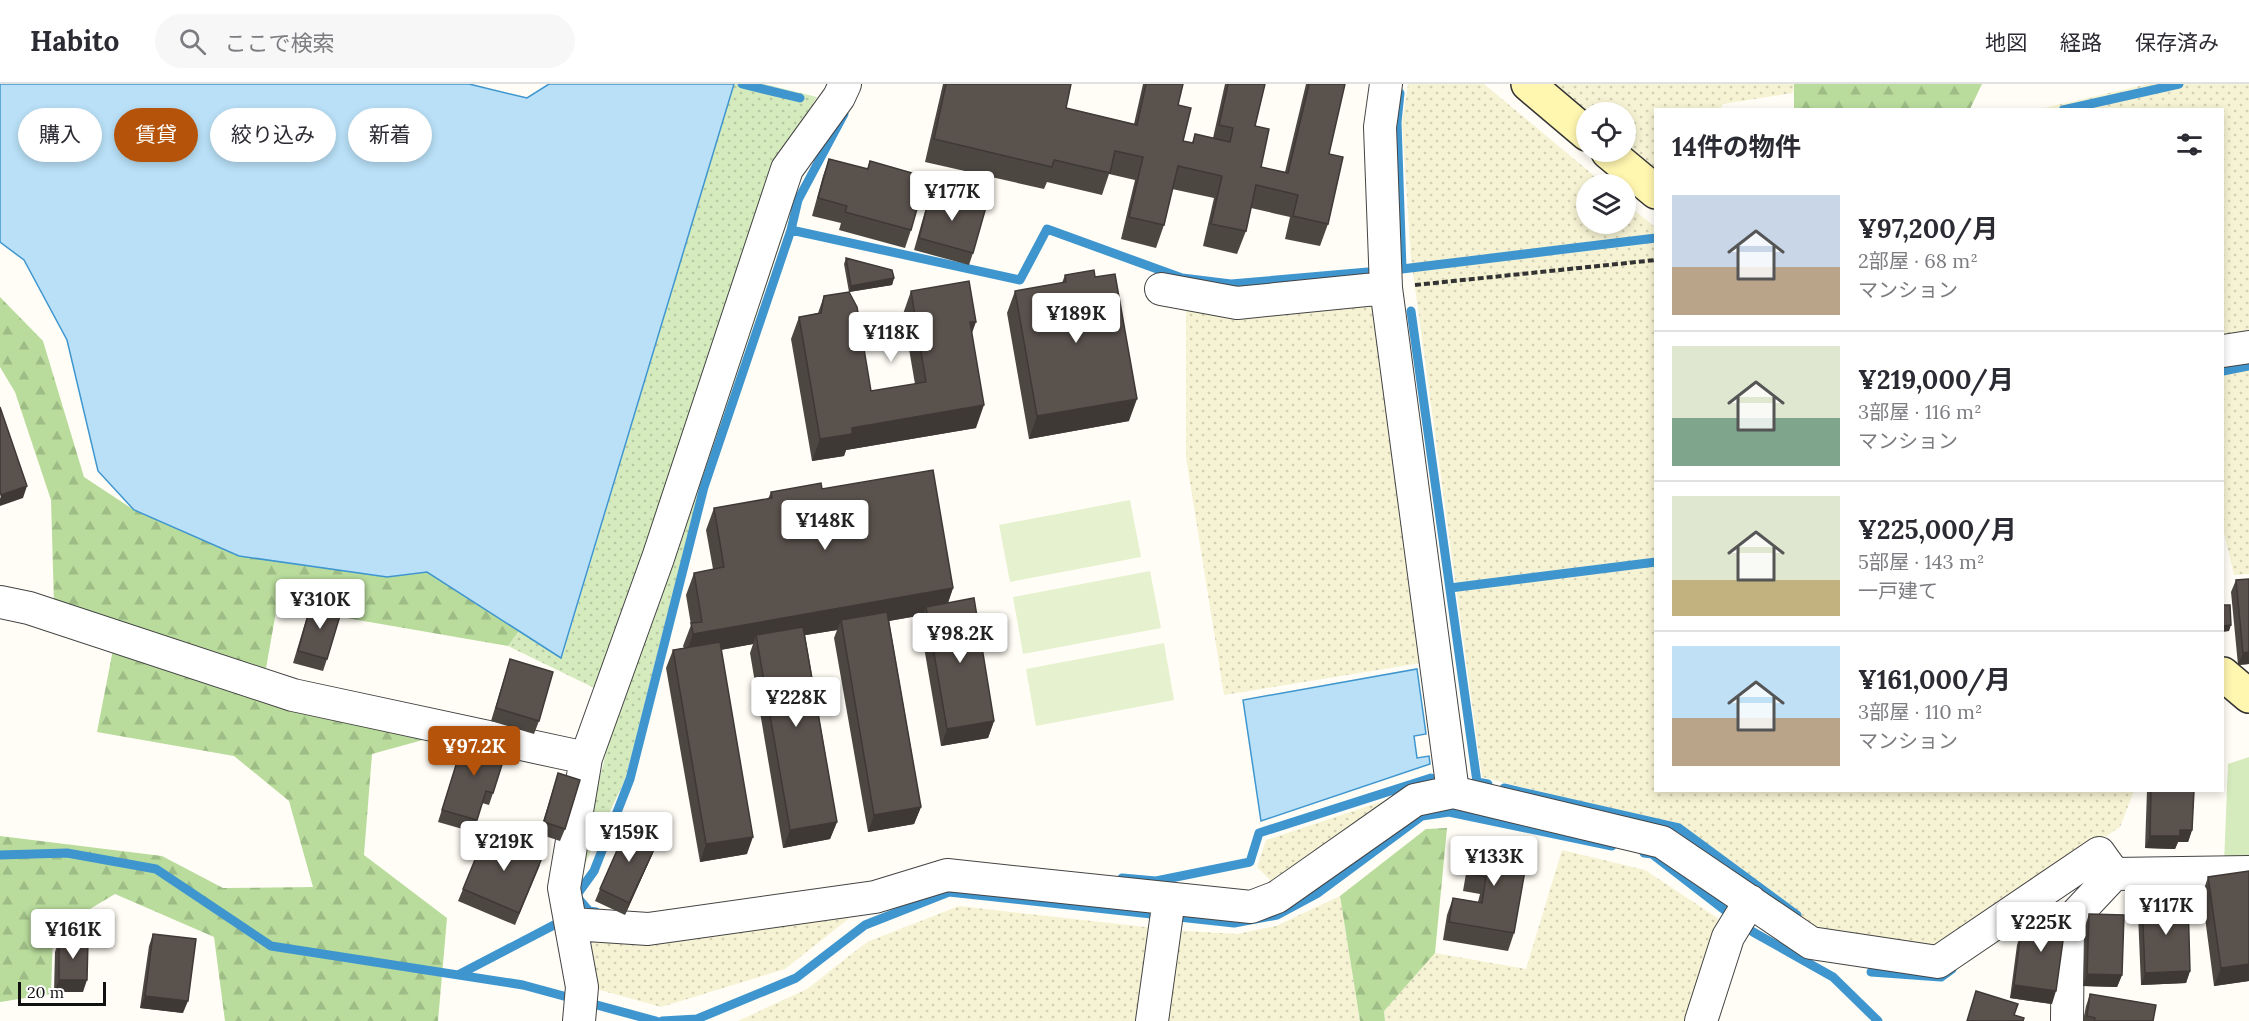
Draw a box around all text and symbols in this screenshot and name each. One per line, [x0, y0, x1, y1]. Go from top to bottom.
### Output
search box [155, 14, 575, 68]
text: Habito [30, 23, 119, 59]
icon: search [176, 25, 209, 58]
text: ここで検索 [224, 29, 334, 57]
text: 地図 [1985, 29, 2027, 56]
text: 経路 [2060, 29, 2102, 56]
text: 保存済み [2135, 29, 2219, 56]
map controls [1576, 102, 1636, 234]
button: locate [1576, 102, 1636, 162]
chip: 購入 [18, 108, 102, 162]
chip: 賃貸 [114, 108, 198, 162]
chip: 絞り込み [210, 108, 336, 162]
chip: 新着 [348, 108, 432, 162]
icon: filters [2173, 128, 2206, 161]
text: 14件の物件 [1672, 130, 1801, 163]
pin: ¥177K [910, 171, 994, 222]
button: layers [1576, 174, 1636, 234]
text: ¥177K [924, 178, 980, 203]
text: ¥97,200/月 [1858, 212, 1998, 245]
icon: home [1720, 219, 1792, 291]
text: 2部屋 · 68 m² [1858, 248, 1978, 273]
text: マンション [1858, 277, 1958, 302]
pin: ¥189K [1034, 293, 1118, 344]
text: ¥189K [1046, 300, 1106, 325]
pin: ¥118K [849, 312, 933, 363]
text: ¥118K [863, 319, 919, 344]
text: ¥219,000/月 [1858, 363, 2014, 396]
icon: home [1720, 370, 1792, 442]
text: 3部屋 · 116 m² [1858, 399, 1982, 424]
text: マンション [1858, 428, 1958, 453]
pin: ¥148K [783, 500, 867, 551]
text: ¥148K [795, 507, 855, 532]
text: ¥225,000/月 [1858, 513, 2017, 546]
icon: home [1720, 520, 1792, 592]
text: 5部屋 · 143 m² [1858, 549, 1985, 574]
text: 一戸建て [1858, 578, 1938, 603]
pin: ¥310K [278, 579, 362, 630]
text: ¥310K [290, 586, 350, 611]
pin: ¥98.2K [911, 613, 1009, 664]
text: ¥98.2K [927, 620, 993, 645]
text: ¥161,000/月 [1858, 663, 2011, 696]
icon: home [1720, 670, 1792, 742]
pin: ¥228K [754, 677, 838, 728]
text: ¥228K [765, 684, 827, 709]
text: 3部屋 · 110 m² [1858, 699, 1982, 724]
pin: ¥97.2K [425, 726, 523, 777]
text: マンション [1858, 728, 1958, 753]
text: ¥97.2K [442, 733, 506, 758]
pin: ¥159K [587, 812, 671, 863]
text: ¥159K [599, 819, 659, 844]
pin: ¥219K [462, 821, 546, 872]
text: ¥219K [475, 828, 533, 853]
pin: ¥133K [1452, 836, 1536, 887]
text: ¥133K [1464, 843, 1524, 868]
pin: ¥117K [2124, 885, 2208, 936]
text: ¥117K [2139, 892, 2193, 917]
pin: ¥225K [1999, 902, 2083, 953]
pin: ¥161K [31, 909, 115, 960]
text: ¥225K [2011, 909, 2071, 934]
text: ¥161K [45, 916, 101, 941]
scale bar [18, 979, 106, 1006]
text: 20 m [27, 982, 64, 1002]

